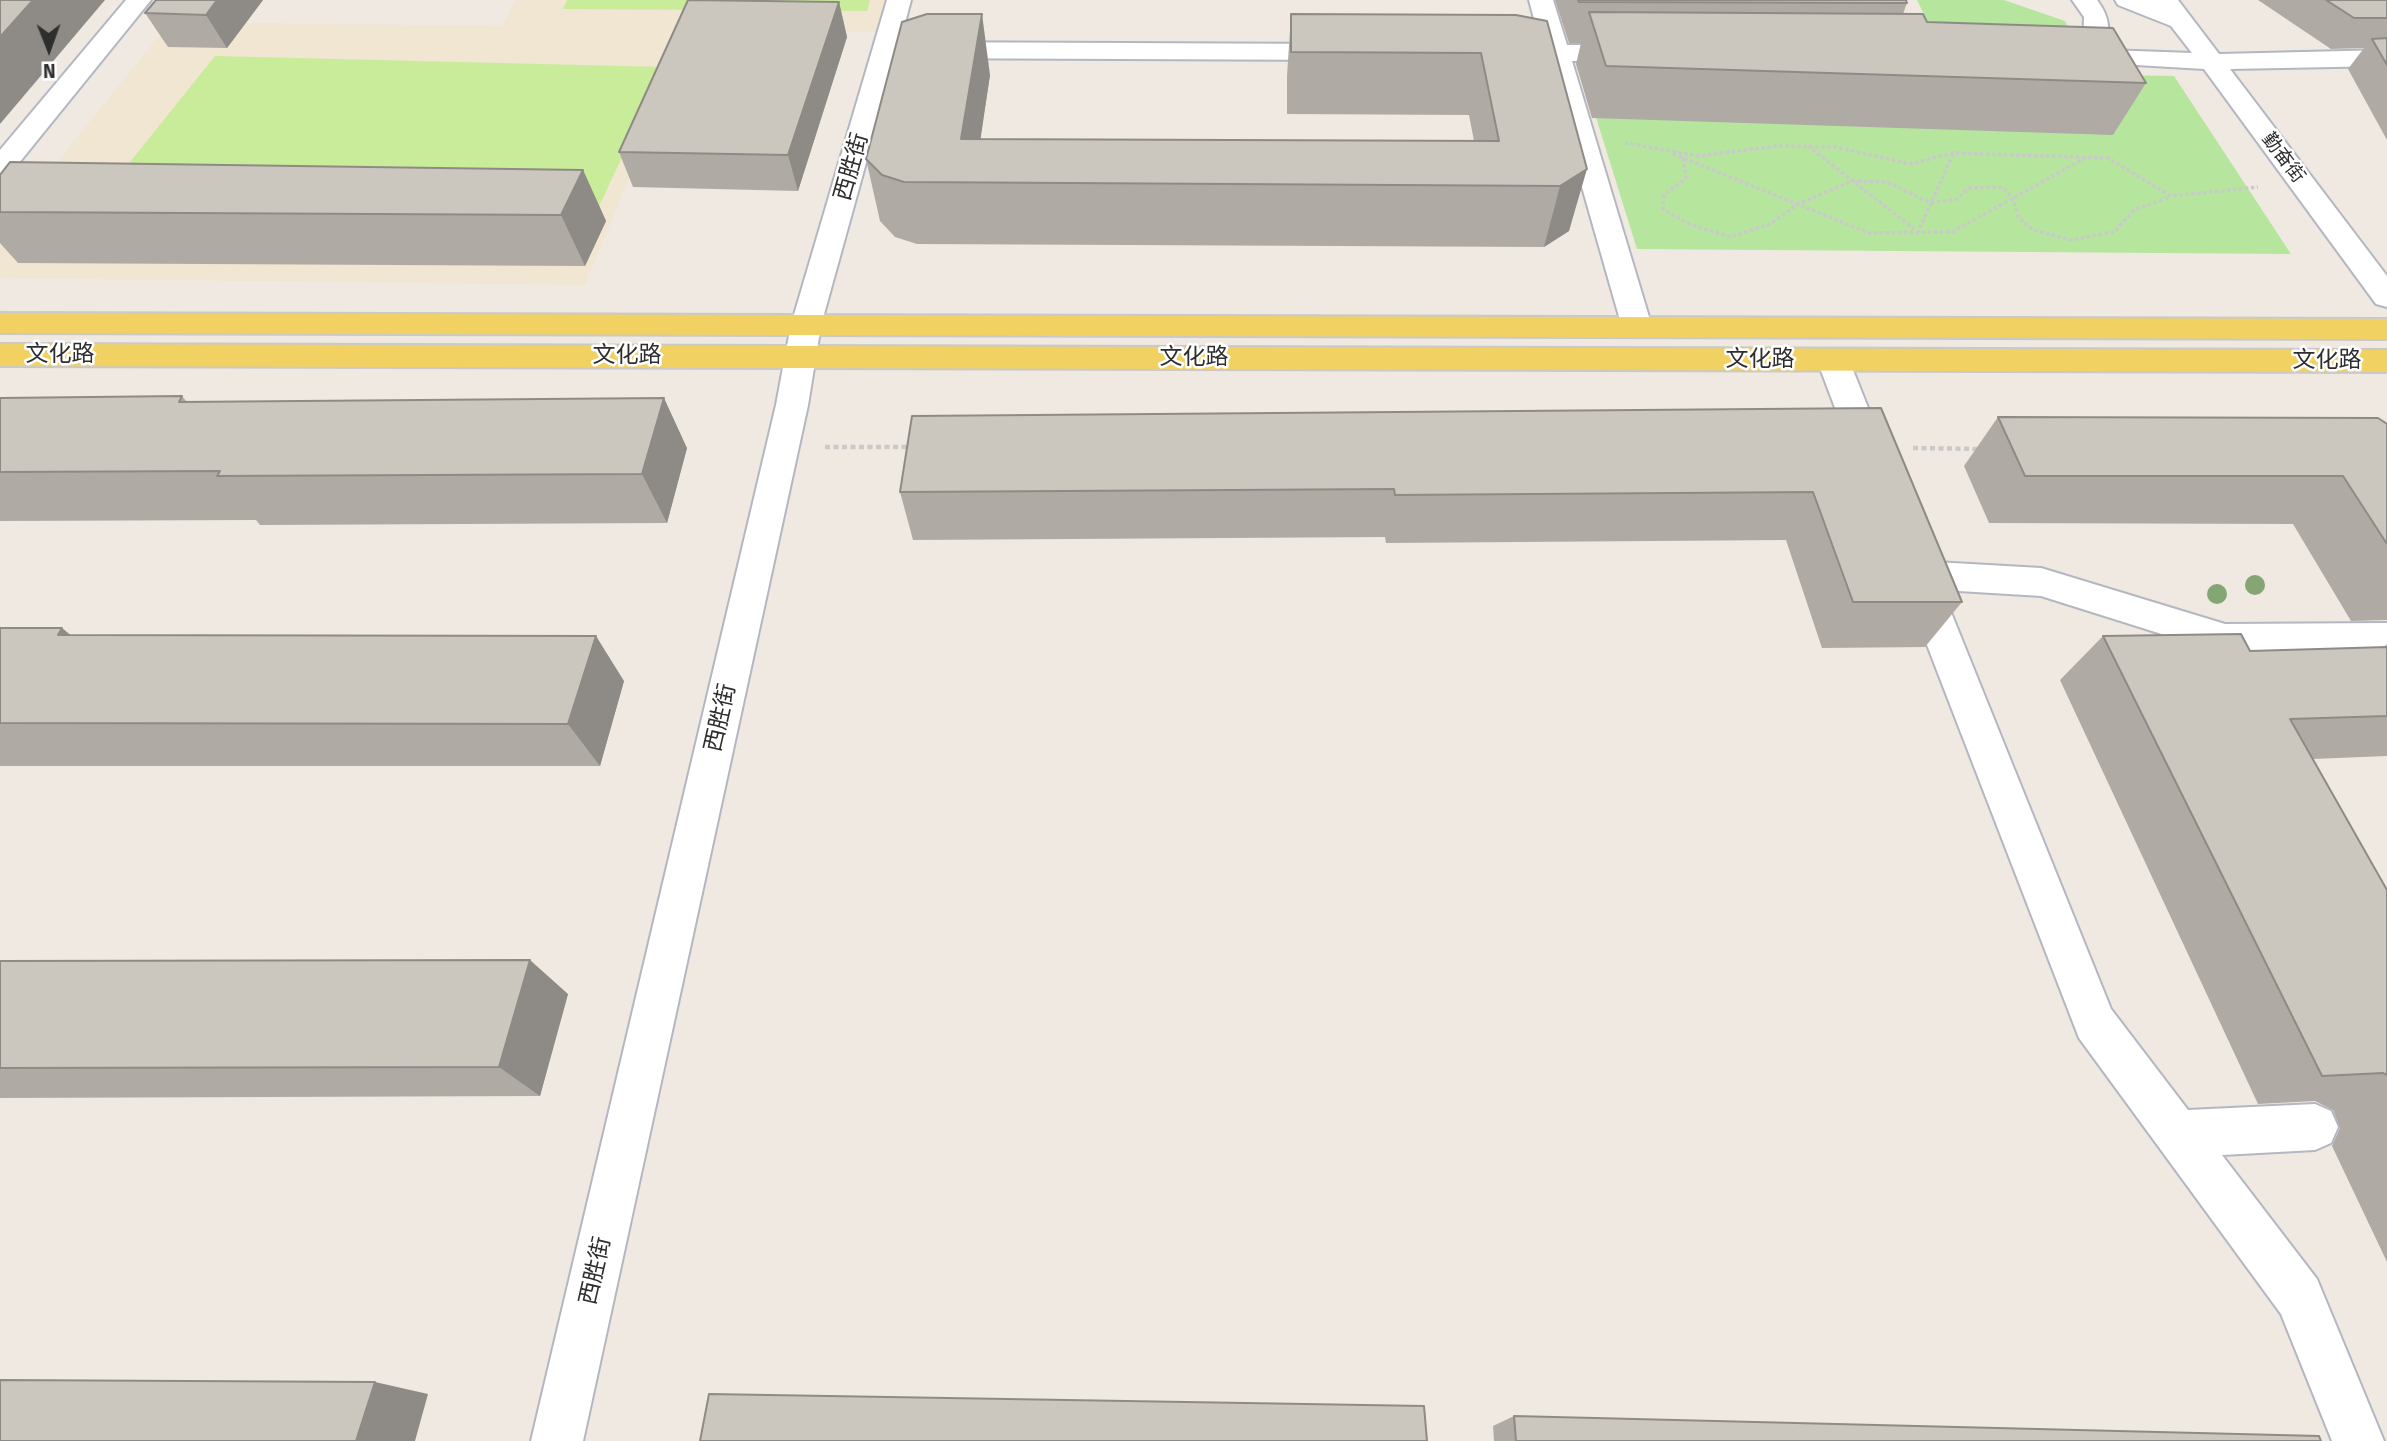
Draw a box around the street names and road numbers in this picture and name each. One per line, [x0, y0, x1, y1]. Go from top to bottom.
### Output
street label: 勤奋街 [2257, 128, 2309, 188]
street label: 西胜街 [829, 130, 875, 204]
street label: 文化路 [26, 341, 94, 369]
street label: 文化路 [593, 342, 661, 370]
street label: 文化路 [1160, 344, 1228, 372]
street label: 文化路 [1726, 346, 1794, 374]
street label: 文化路 [2293, 347, 2361, 375]
street label: 西胜街 [700, 681, 742, 755]
street label: 西胜街 [575, 1234, 617, 1308]

